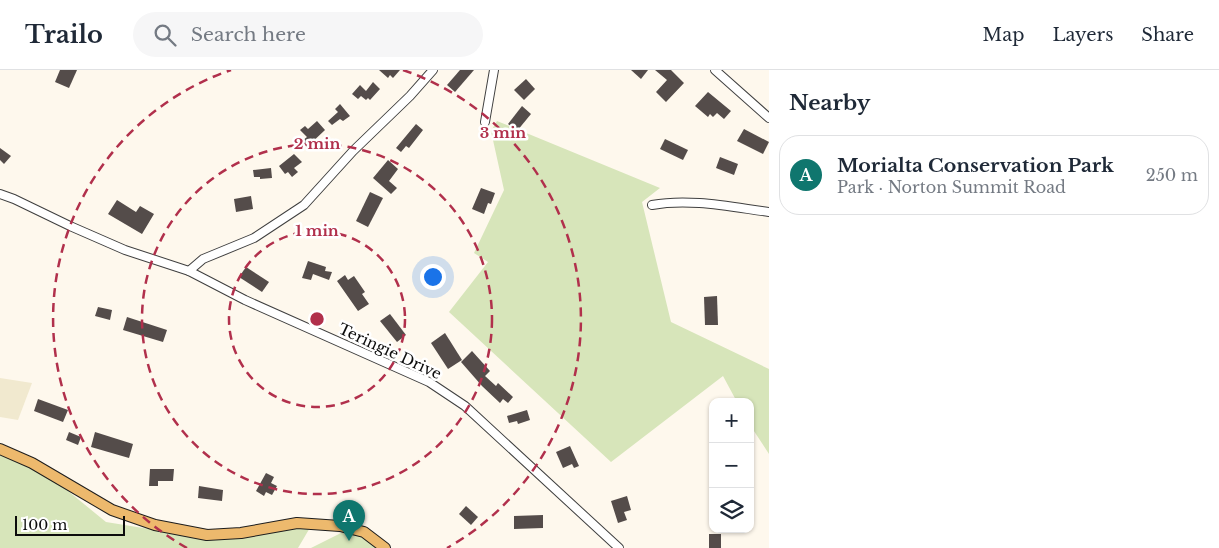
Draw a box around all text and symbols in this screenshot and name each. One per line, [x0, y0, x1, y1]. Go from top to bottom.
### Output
search box [133, 12, 483, 57]
text: Trailo [25, 20, 103, 49]
icon: search [151, 21, 179, 49]
text: Search here [191, 23, 306, 46]
text: Map [983, 24, 1024, 46]
text: Layers [1052, 24, 1113, 46]
text: Share [1141, 24, 1194, 46]
text: Nearby [789, 90, 870, 116]
text: 3 min [480, 123, 526, 142]
text: 2 min [294, 134, 340, 153]
text: Morialta Conservation Park [837, 154, 1114, 177]
text: A [800, 165, 812, 185]
text: 250 m [1146, 165, 1198, 185]
text: Park · Norton Summit Road [837, 177, 1066, 197]
text: 1 min [295, 221, 339, 240]
your location [420, 264, 446, 290]
centre of rings [308, 310, 326, 328]
street label: Teringie Drive [335, 319, 445, 383]
map controls [709, 398, 754, 533]
button: + [709, 398, 754, 443]
button: − [709, 443, 754, 488]
button: layers [709, 488, 754, 533]
pin: A [333, 500, 365, 541]
scale bar [15, 513, 125, 536]
text: 100 m [22, 516, 67, 534]

